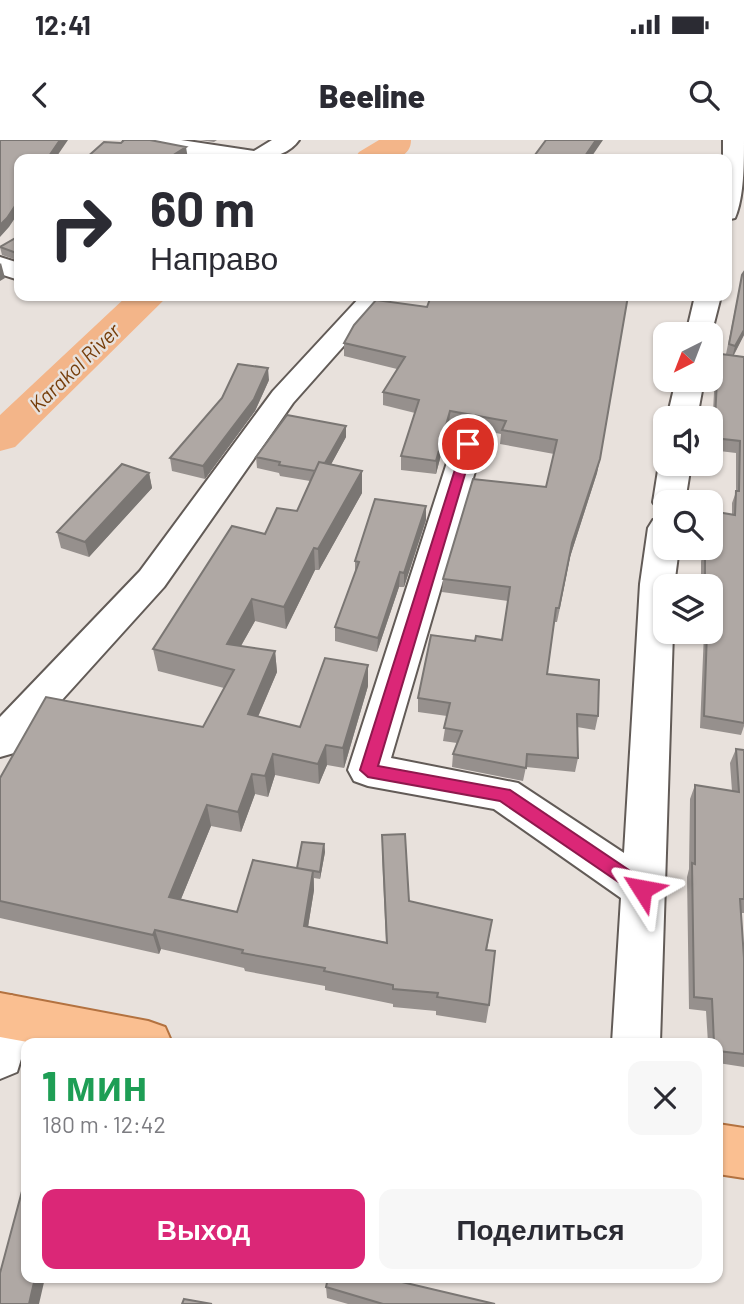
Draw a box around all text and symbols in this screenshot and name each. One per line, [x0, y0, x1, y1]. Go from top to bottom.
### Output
text: 12:41 [35, 9, 91, 40]
icon: back [21, 76, 59, 114]
text: Beeline [319, 76, 425, 114]
icon: search [685, 76, 723, 114]
text: 60 m [150, 178, 255, 237]
icon: right [35, 182, 126, 273]
text: Направо [150, 238, 278, 276]
water label: Karakol River [23, 317, 125, 416]
north arrow [653, 322, 723, 392]
map controls [653, 322, 723, 644]
button: sound [653, 406, 723, 476]
pin [438, 414, 498, 474]
icon: arrive [449, 425, 487, 463]
button: search [653, 490, 723, 560]
button: layers [653, 574, 723, 644]
position arrow [605, 852, 679, 926]
text: 1 мин [42, 1059, 148, 1109]
button: close [628, 1061, 702, 1135]
text: 180 m · 12:42 [42, 1110, 166, 1138]
button: Выход [42, 1189, 365, 1269]
button: Поделиться [379, 1189, 702, 1269]

